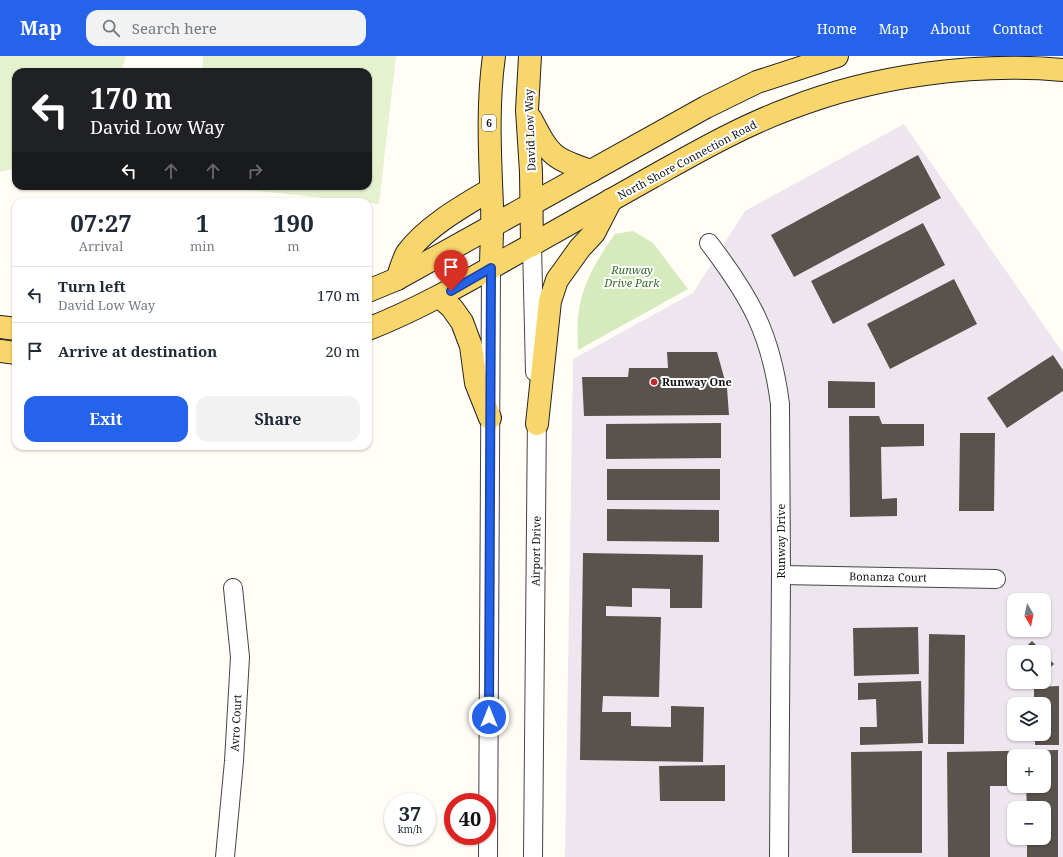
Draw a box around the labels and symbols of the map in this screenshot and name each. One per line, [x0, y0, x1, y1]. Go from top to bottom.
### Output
street label: David Low Way [521, 88, 538, 171]
road number: 6 [482, 115, 496, 131]
street label: North Shore Connection Road [615, 116, 759, 203]
pin [434, 250, 468, 291]
park label: Runway Drive Park [603, 262, 660, 290]
place label: Runway One [662, 374, 732, 389]
marker: Runway One [649, 377, 659, 387]
street label: Runway Drive [773, 503, 788, 578]
street label: Airport Drive [527, 516, 544, 586]
street label: Bonanza Court [849, 568, 927, 585]
north arrow [1007, 593, 1051, 637]
street label: Avro Court [227, 694, 244, 752]
position arrow [468, 696, 510, 738]
speed limit sign: 40 [444, 793, 496, 845]

